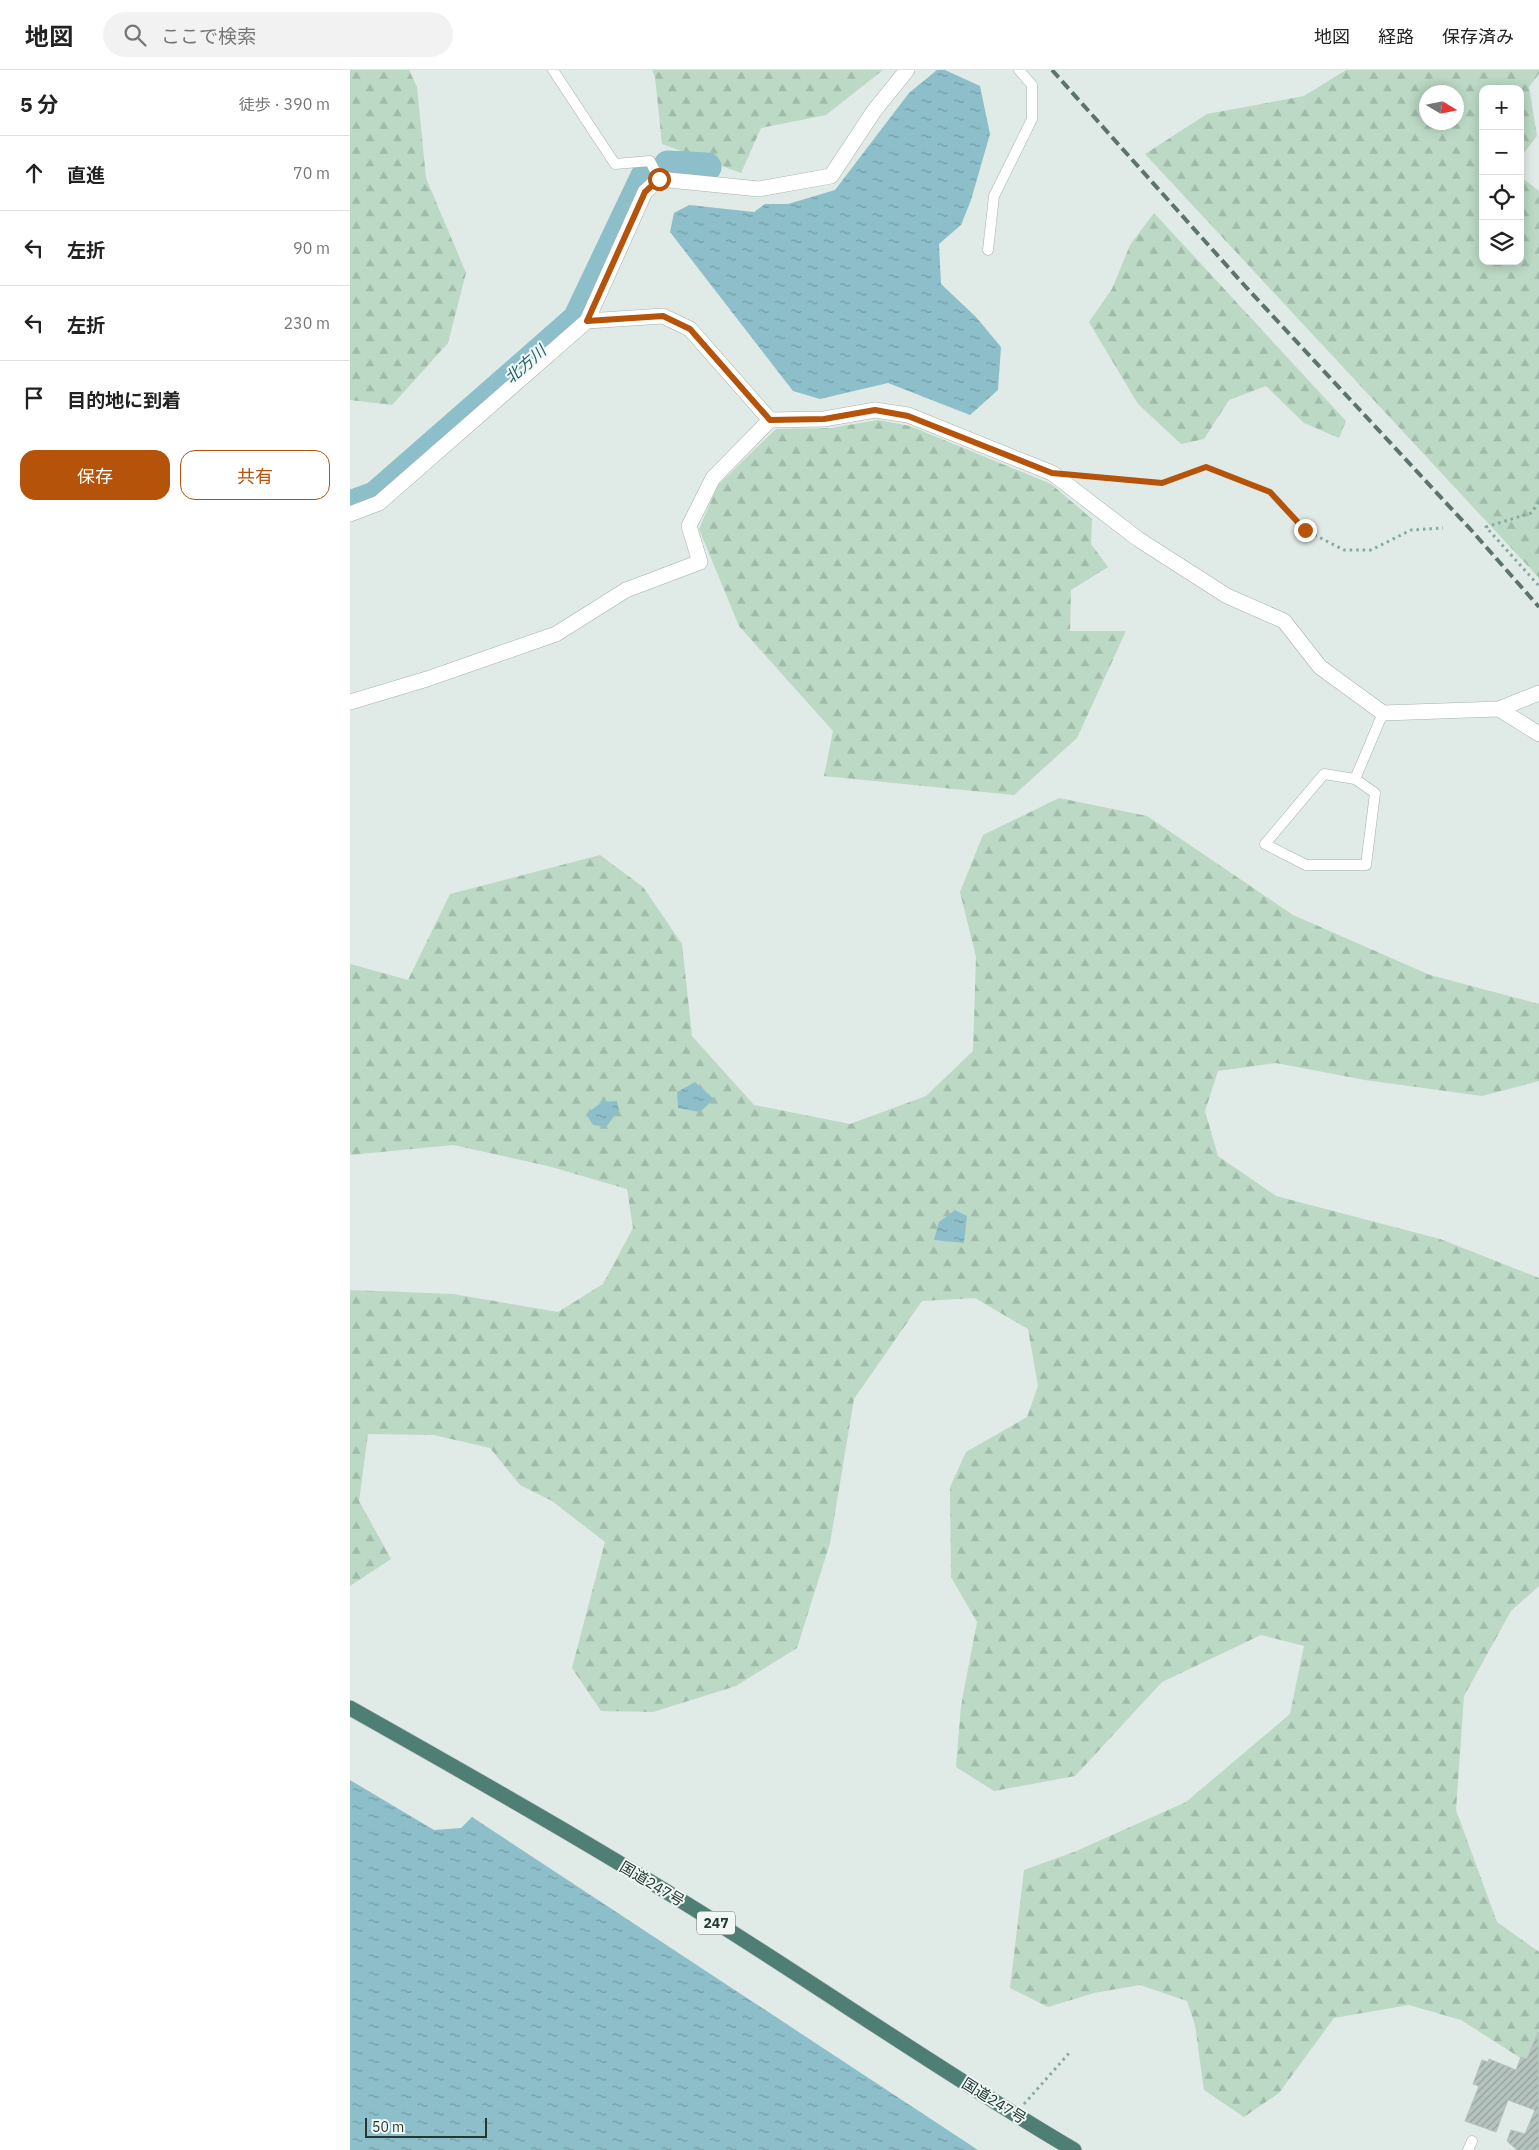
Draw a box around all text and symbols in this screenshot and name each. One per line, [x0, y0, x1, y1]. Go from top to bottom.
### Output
search box [103, 12, 453, 57]
text: 地図 [25, 20, 73, 52]
icon: search [121, 21, 149, 49]
text: ここで検索 [161, 24, 256, 48]
text: 地図 [1314, 25, 1350, 48]
text: 経路 [1378, 25, 1414, 48]
text: 保存済み [1442, 25, 1514, 48]
north arrow [1419, 85, 1464, 130]
map controls [1479, 85, 1524, 265]
button: + [1479, 85, 1524, 130]
text: 5 分 [20, 90, 59, 118]
text: 徒歩 · 390 m [239, 94, 330, 114]
button: − [1479, 130, 1524, 175]
icon: ahead [20, 159, 48, 187]
text: 直進 [67, 163, 105, 187]
text: 70 m [293, 163, 330, 183]
route start [648, 168, 671, 191]
button: locate [1479, 175, 1524, 220]
button: layers [1479, 220, 1524, 265]
icon: left [20, 234, 48, 262]
text: 左折 [67, 238, 105, 262]
text: 90 m [293, 238, 330, 258]
icon: left [20, 309, 48, 337]
text: 左折 [67, 313, 105, 337]
text: 230 m [283, 313, 330, 333]
water label: 北方川 [500, 339, 551, 387]
icon: arrive [20, 384, 48, 412]
text: 目的地に到着 [67, 388, 181, 412]
button: 保存 [20, 450, 170, 500]
button: 共有 [180, 450, 330, 500]
route end [1294, 519, 1317, 542]
street label: 国道247号 [616, 1857, 688, 1910]
road number: 247 [697, 1912, 735, 1935]
street label: 国道247号 [959, 2073, 1030, 2128]
scale bar [365, 2115, 488, 2138]
text: 50 m [372, 2118, 404, 2136]

